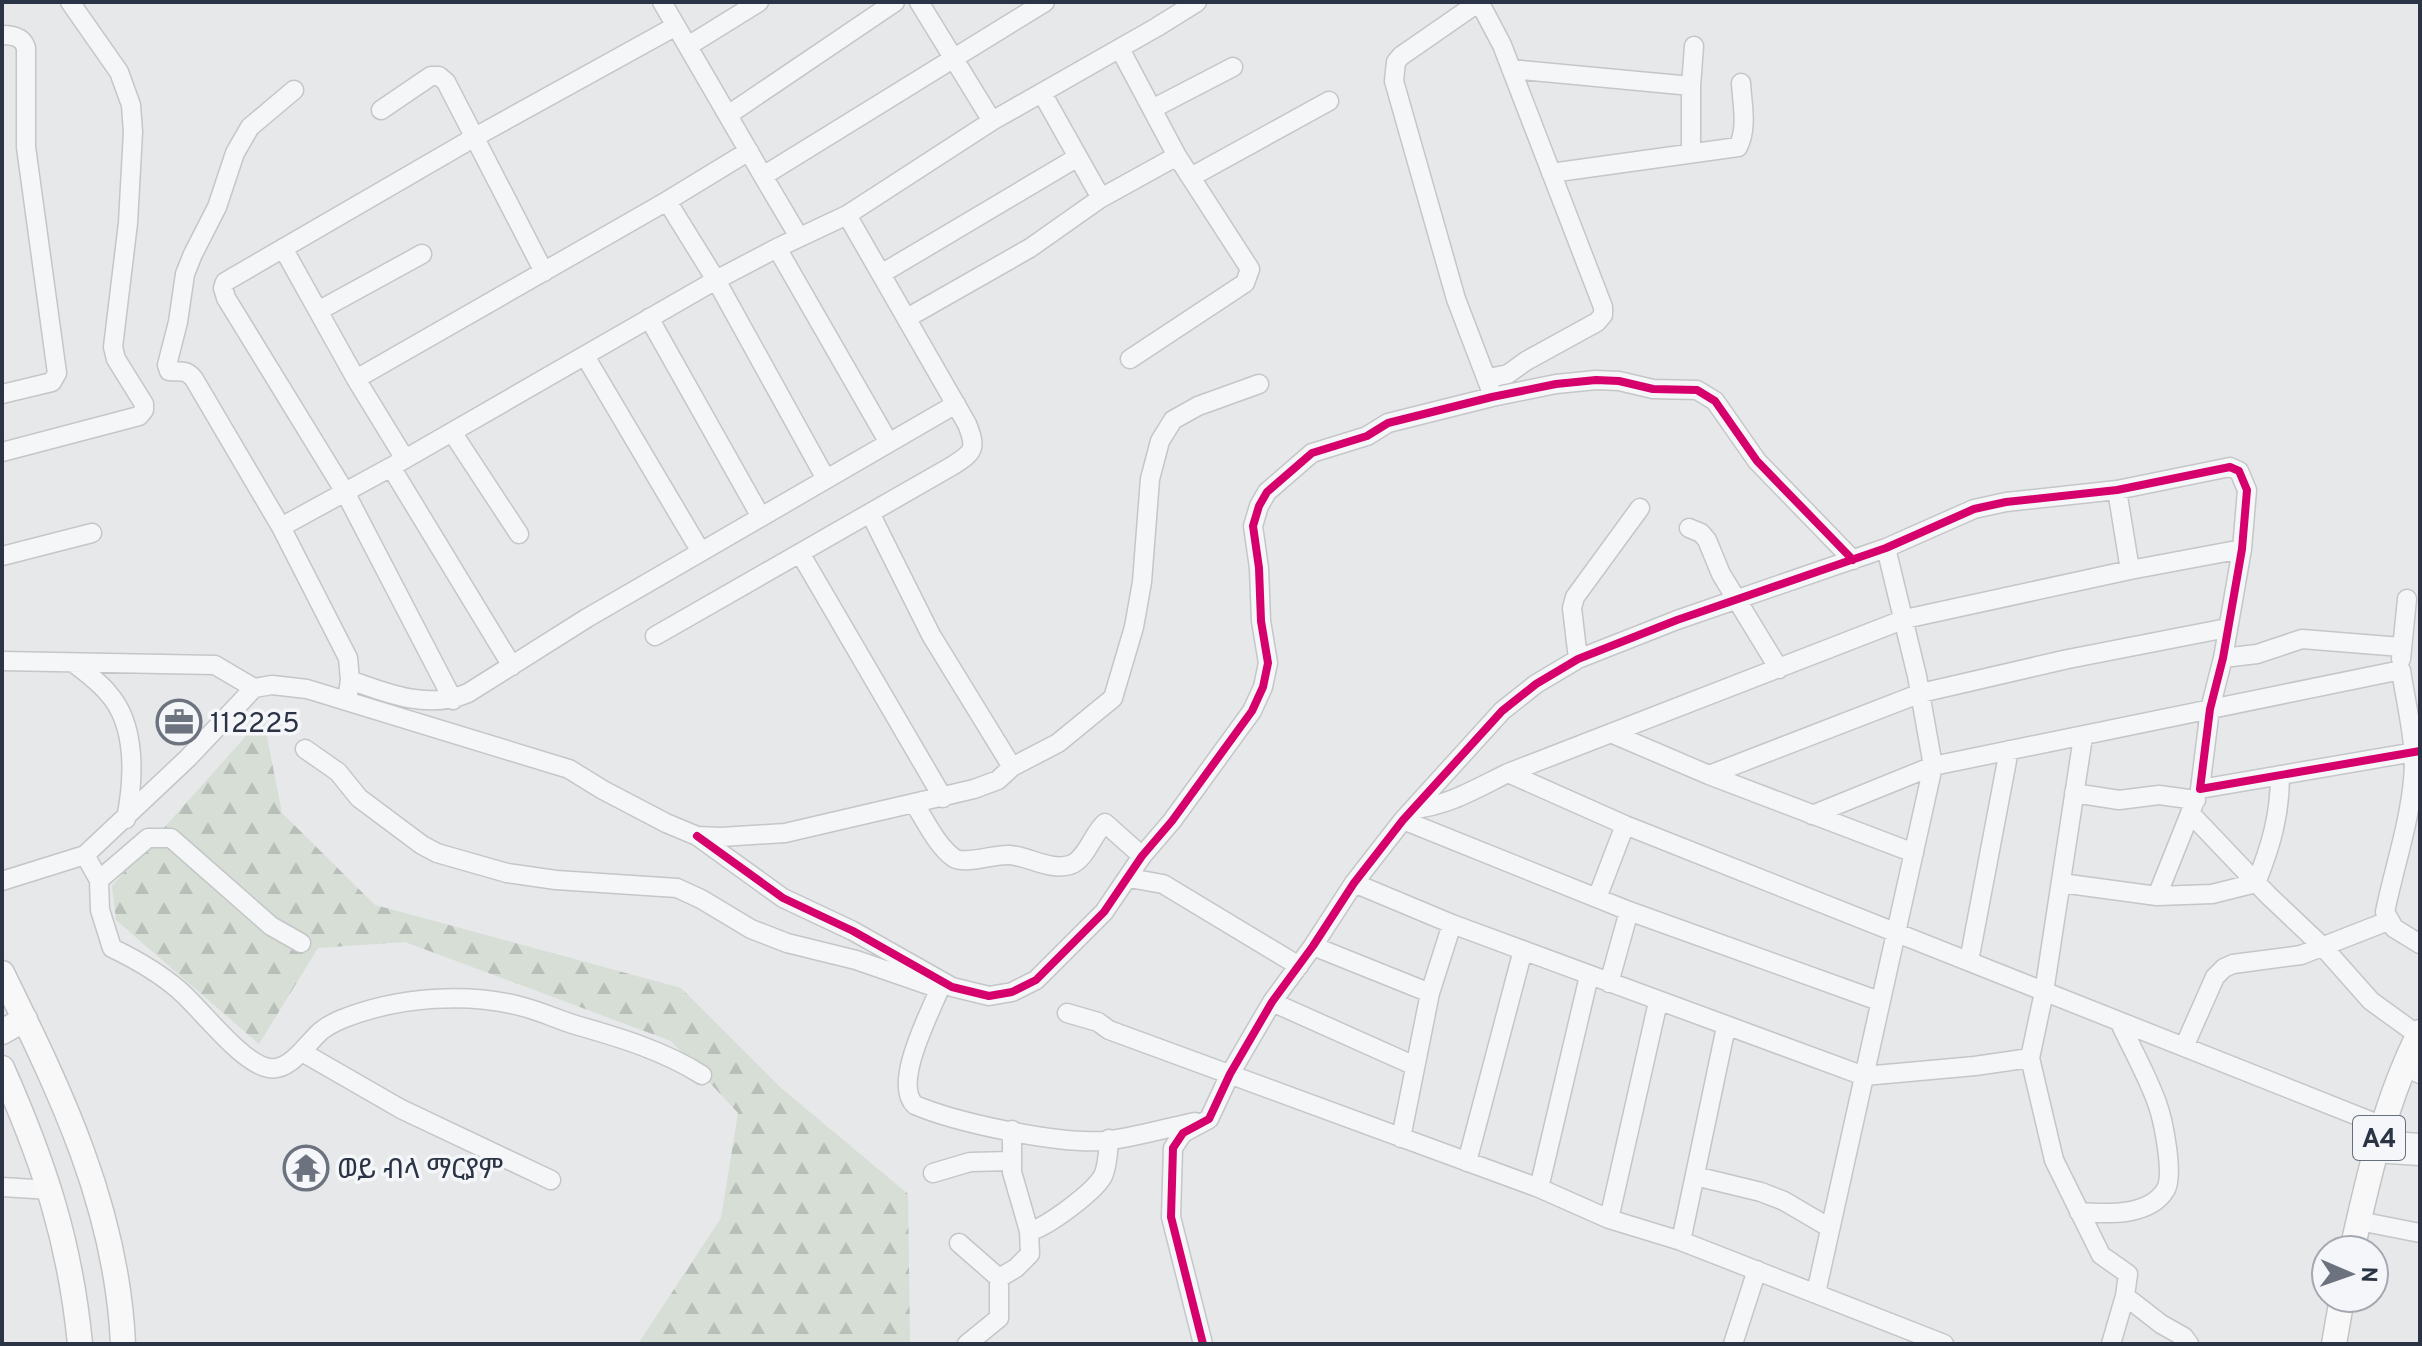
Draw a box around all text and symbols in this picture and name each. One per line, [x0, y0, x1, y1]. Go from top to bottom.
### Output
office icon: 112225 [155, 698, 203, 746]
place label: 112225 [210, 707, 300, 743]
road number: A4 [2353, 1116, 2405, 1160]
temple icon: ወይ ብላ ማርያም [282, 1144, 330, 1192]
place label: ወይ ብላ ማርያም [337, 1153, 503, 1189]
north arrow [2310, 1234, 2390, 1314]
text: N [2354, 1266, 2381, 1283]

